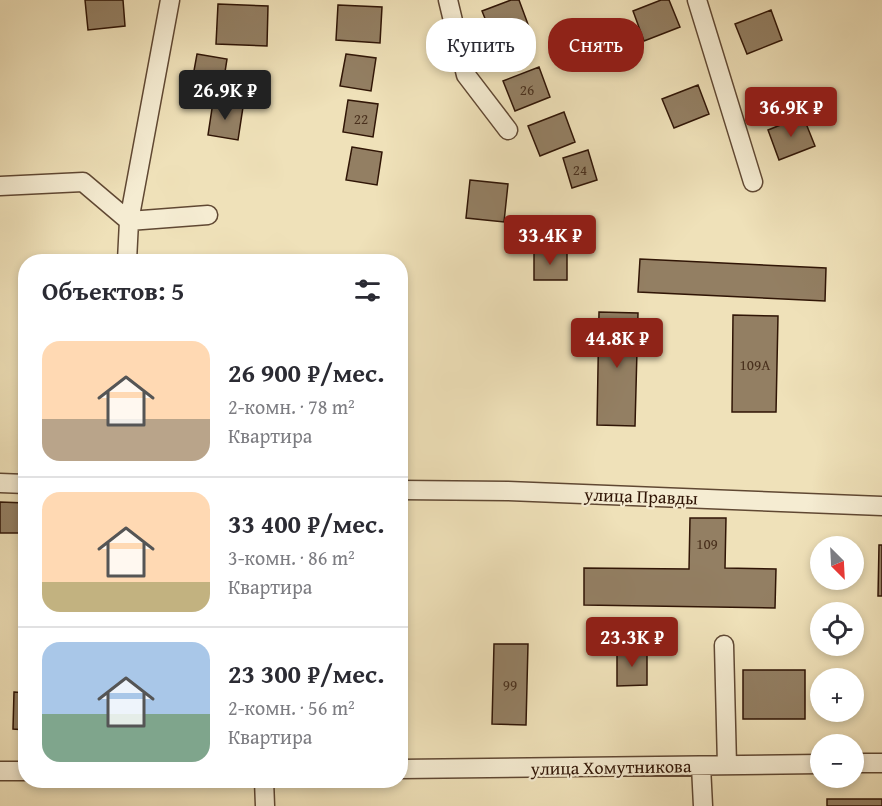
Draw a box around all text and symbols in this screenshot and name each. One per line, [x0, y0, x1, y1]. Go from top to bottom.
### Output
chip: Купить [426, 18, 536, 72]
chip: Снять [548, 18, 644, 72]
pin: 26.9K ₽ [170, 70, 280, 121]
text: 26.9K ₽ [193, 75, 257, 104]
house number: 26 [520, 79, 534, 100]
pin: 36.9K ₽ [736, 87, 846, 138]
text: 36.9K ₽ [759, 92, 823, 121]
house number: 22 [354, 108, 368, 129]
house number: 24 [573, 159, 587, 180]
pin: 33.4K ₽ [495, 215, 605, 266]
text: 33.4K ₽ [518, 220, 582, 249]
text: Объектов: 5 [42, 271, 185, 310]
icon: filters [351, 274, 384, 307]
pin: 44.8K ₽ [562, 318, 672, 369]
text: 44.8K ₽ [585, 323, 649, 352]
text: 26 900 ₽/мес. [228, 353, 384, 392]
house number: 109А [740, 354, 770, 375]
icon: home [90, 365, 162, 437]
text: 2-комн. · 78 m² [228, 392, 355, 421]
text: Квартира [228, 421, 312, 450]
street label: улица Правды [583, 480, 699, 511]
text: 33 400 ₽/мес. [228, 504, 384, 543]
icon: home [90, 516, 162, 588]
house number: 109 [696, 533, 718, 554]
north arrow [810, 536, 864, 590]
map controls [810, 536, 864, 788]
text: 3-комн. · 86 m² [228, 543, 355, 572]
text: Квартира [228, 572, 312, 601]
button: locate [810, 602, 864, 656]
pin: 23.3K ₽ [577, 617, 687, 668]
text: 23.3K ₽ [600, 622, 664, 651]
text: 23 300 ₽/мес. [228, 654, 384, 693]
icon: home [90, 666, 162, 738]
button: + [810, 668, 864, 722]
house number: 99 [503, 674, 517, 695]
text: 2-комн. · 56 m² [228, 693, 355, 722]
text: Квартира [228, 722, 312, 751]
button: − [810, 734, 864, 788]
street label: улица Хомутникова [529, 752, 692, 782]

